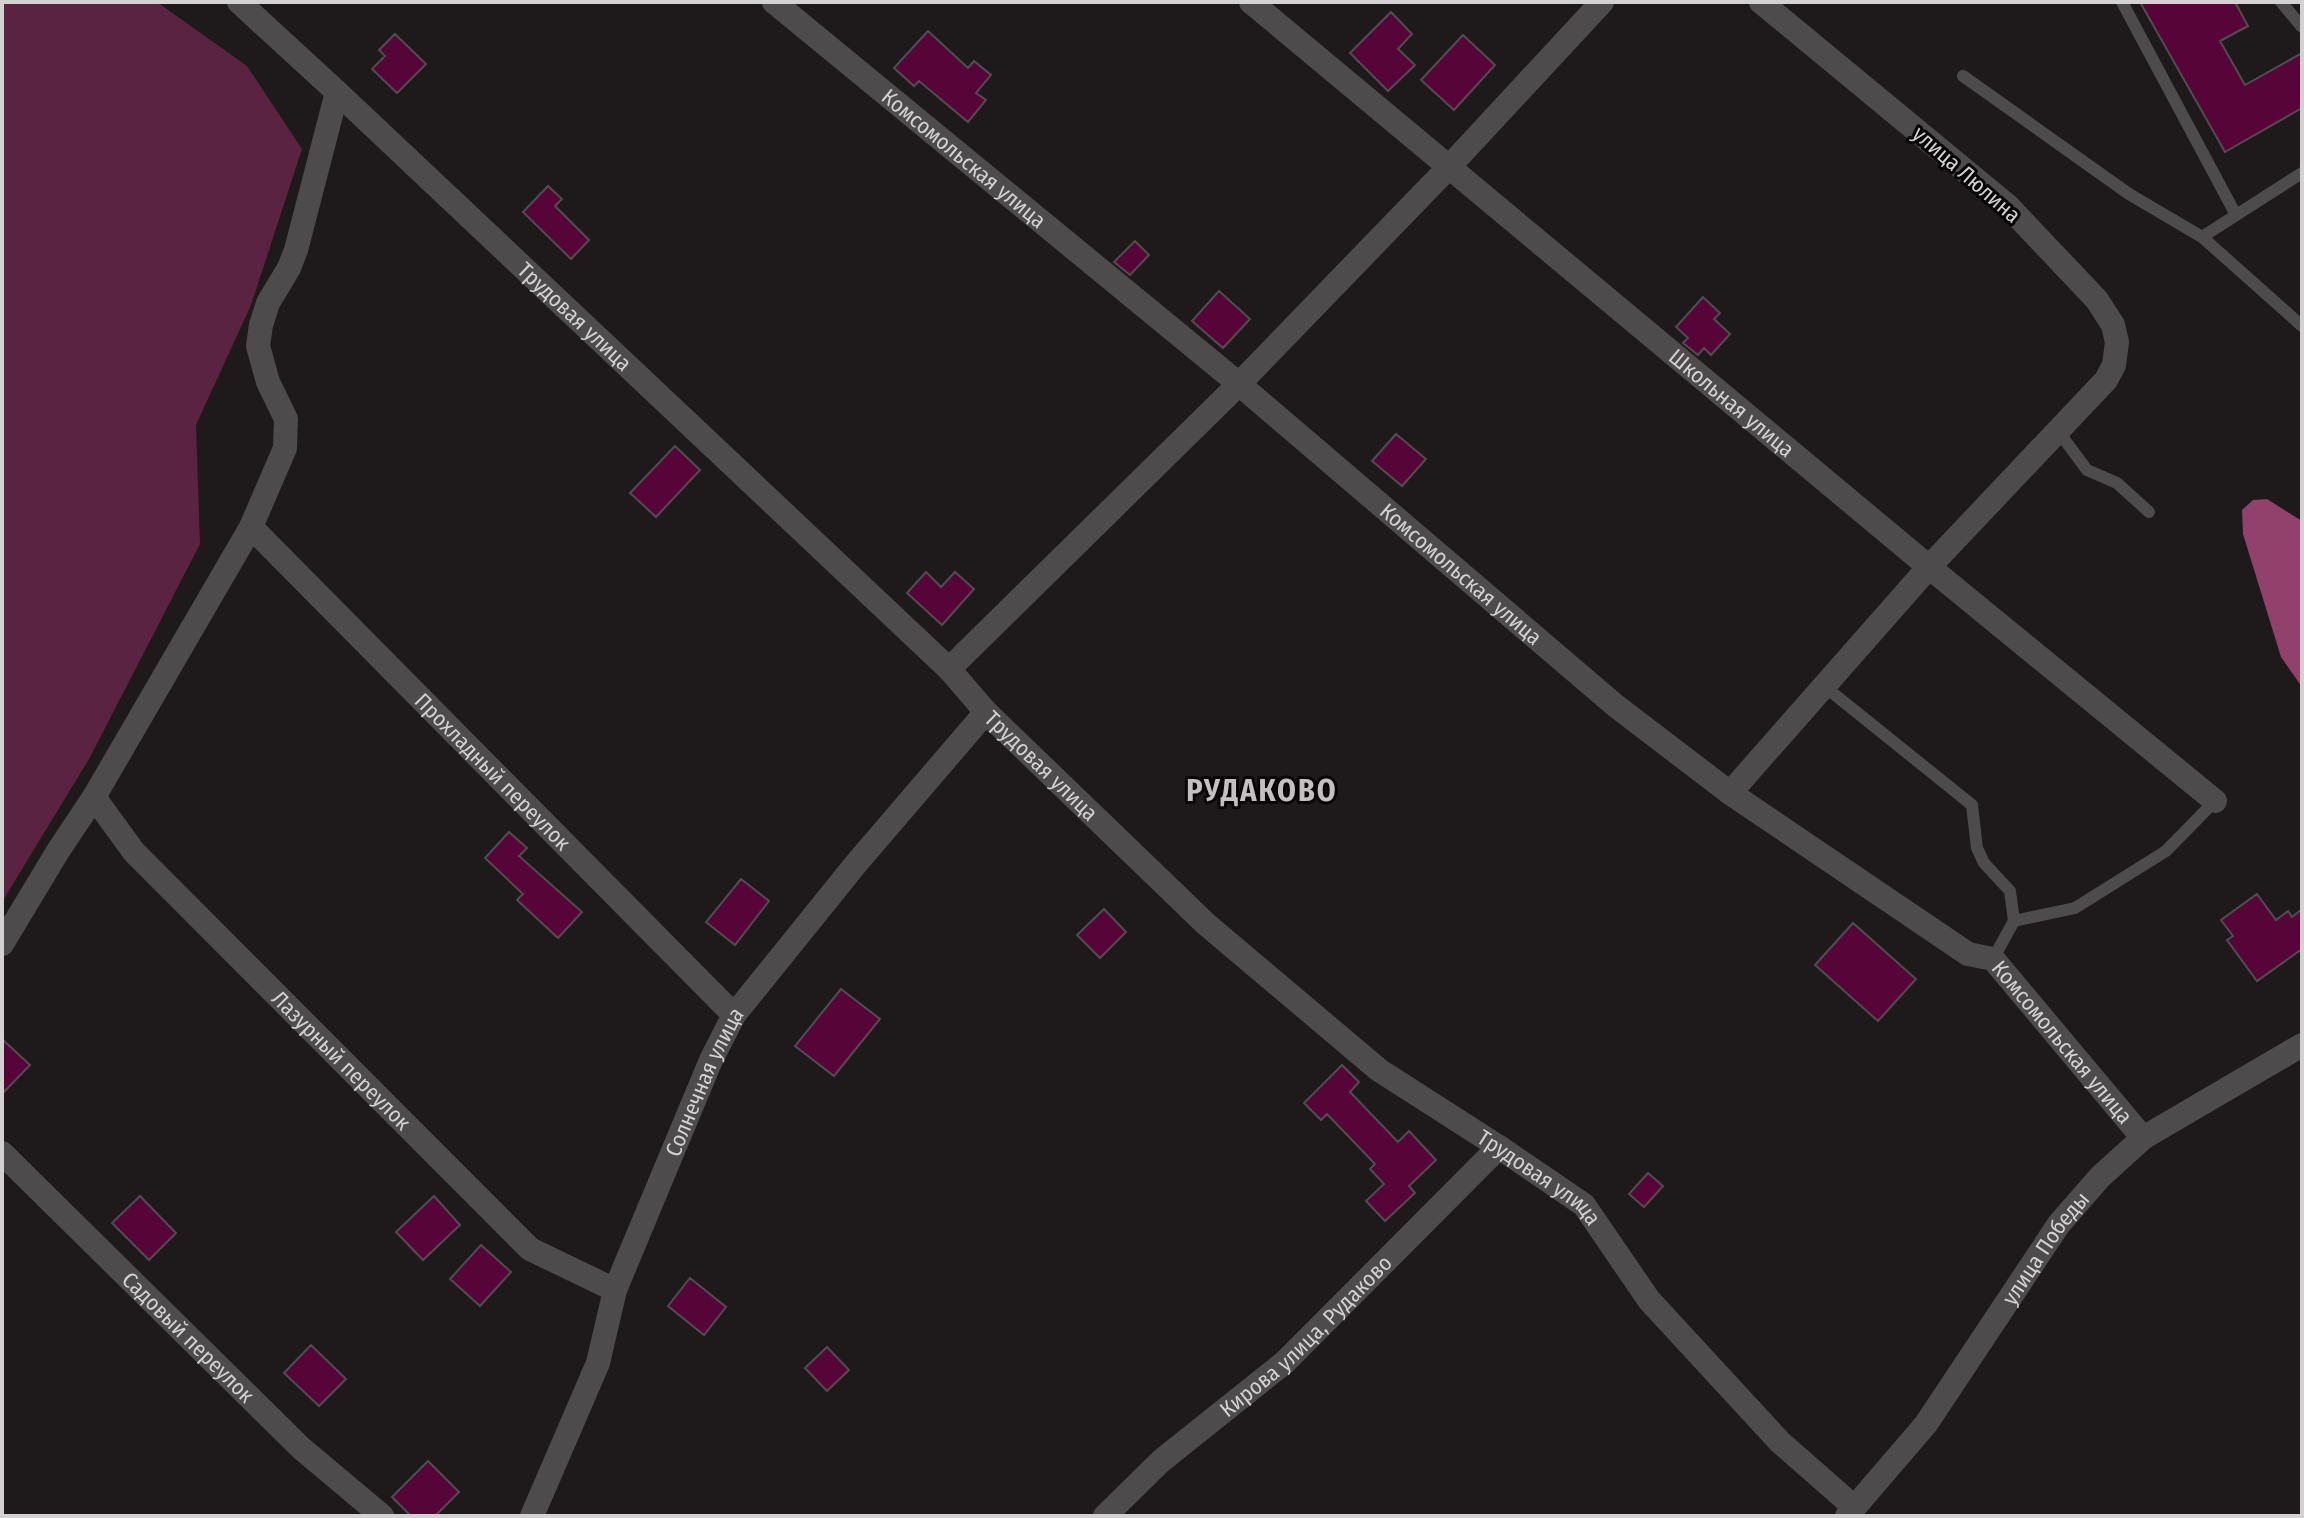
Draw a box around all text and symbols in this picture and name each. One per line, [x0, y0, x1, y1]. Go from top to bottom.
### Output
street label: Комсомольская улица [876, 83, 1051, 234]
street label: улица Люлина [1907, 120, 2026, 229]
street label: Трудовая улица [512, 256, 637, 377]
street label: Школьная улица [1663, 343, 1800, 463]
street label: Комсомольская улица [1374, 497, 1547, 651]
street label: Прохладный переулок [409, 688, 577, 857]
street label: Трудовая улица [979, 705, 1103, 827]
district label: РУДАКОВО [1186, 773, 1338, 809]
street label: Комсомольская улица [1986, 955, 2138, 1129]
street label: Лазурный переулок [266, 985, 417, 1136]
street label: Солнечная улица [659, 1001, 749, 1161]
street label: Трудовая улица [1472, 1124, 1607, 1230]
street label: улица Победы [1996, 1186, 2095, 1310]
street label: Кирова улица, Рудаково [1214, 1250, 1398, 1423]
street label: Садовый переулок [116, 1266, 260, 1409]

